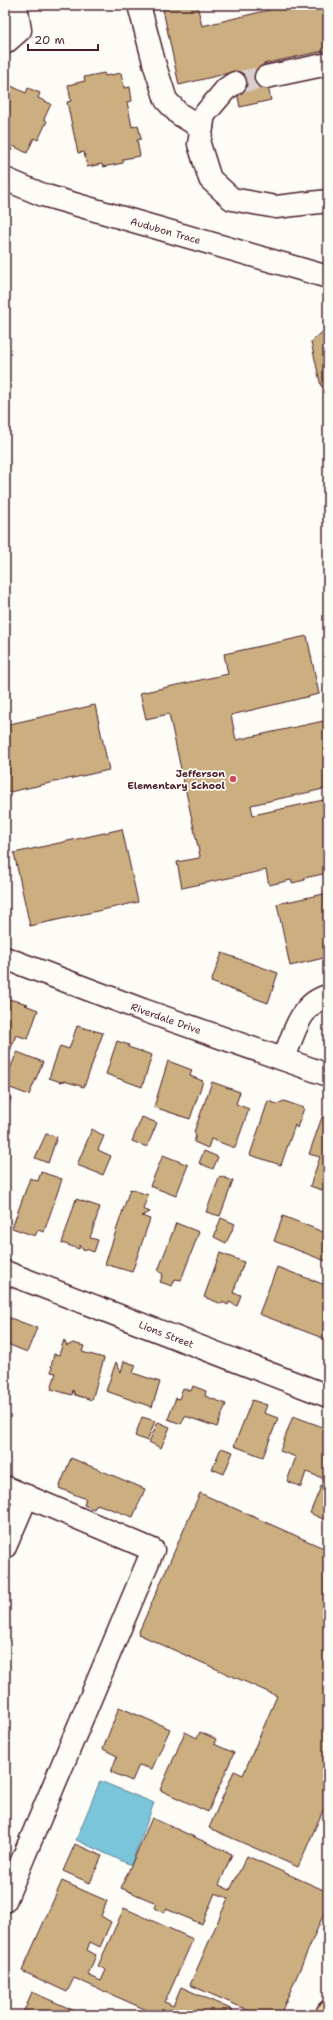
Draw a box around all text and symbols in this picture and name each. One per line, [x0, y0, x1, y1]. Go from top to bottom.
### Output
scale bar [28, 26, 98, 52]
text: 20 m [34, 32, 65, 48]
street label: Audubon Trace [129, 214, 203, 247]
place label: Jefferson Elementary School [127, 767, 226, 792]
marker: Jefferson Elementary School [228, 774, 238, 784]
street label: Riverdale Drive [129, 1000, 203, 1037]
street label: Lions Street [137, 1318, 196, 1350]

